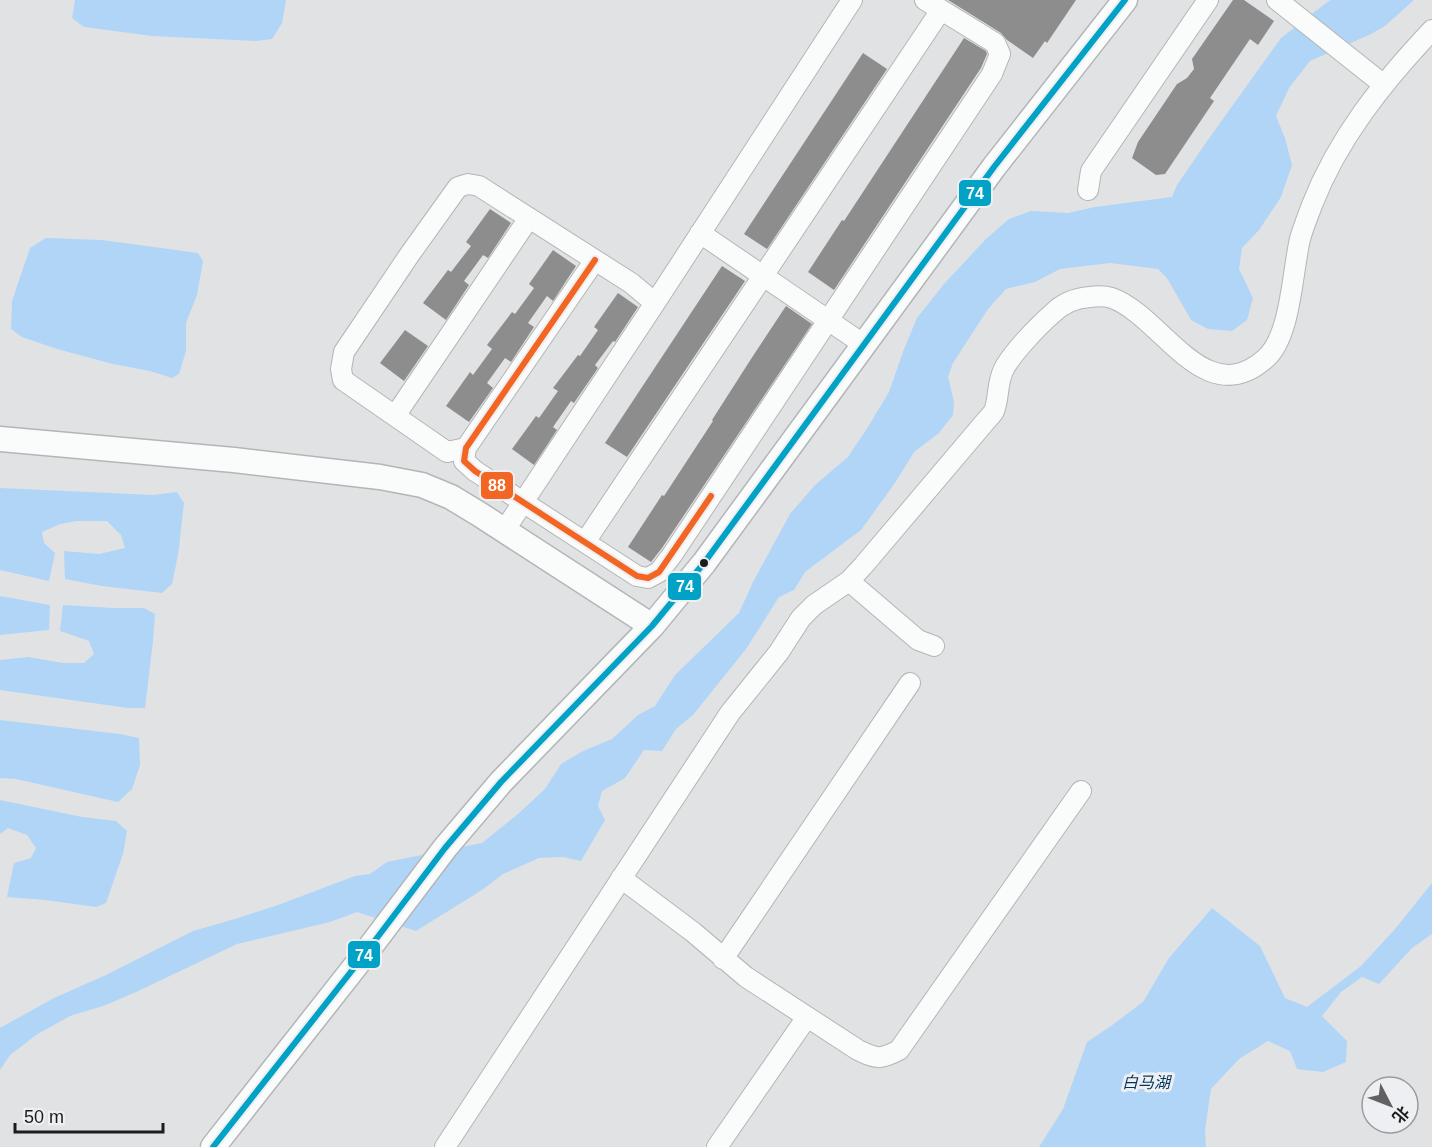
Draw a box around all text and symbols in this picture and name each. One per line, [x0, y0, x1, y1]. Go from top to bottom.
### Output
line badge: 74 [958, 179, 992, 207]
text: 74 [966, 185, 984, 202]
line badge: 88 [480, 471, 514, 500]
text: 88 [488, 477, 506, 494]
unlabelled marker [698, 557, 710, 569]
line badge: 74 [667, 572, 702, 601]
text: 74 [676, 578, 694, 595]
line badge: 74 [347, 940, 381, 969]
text: 74 [355, 947, 373, 964]
water label: 白马湖 [1122, 1074, 1173, 1091]
north arrow [1360, 1075, 1420, 1135]
scale bar [15, 1096, 164, 1134]
text: 北 [1389, 1103, 1412, 1126]
text: 50 m [24, 1107, 64, 1127]

